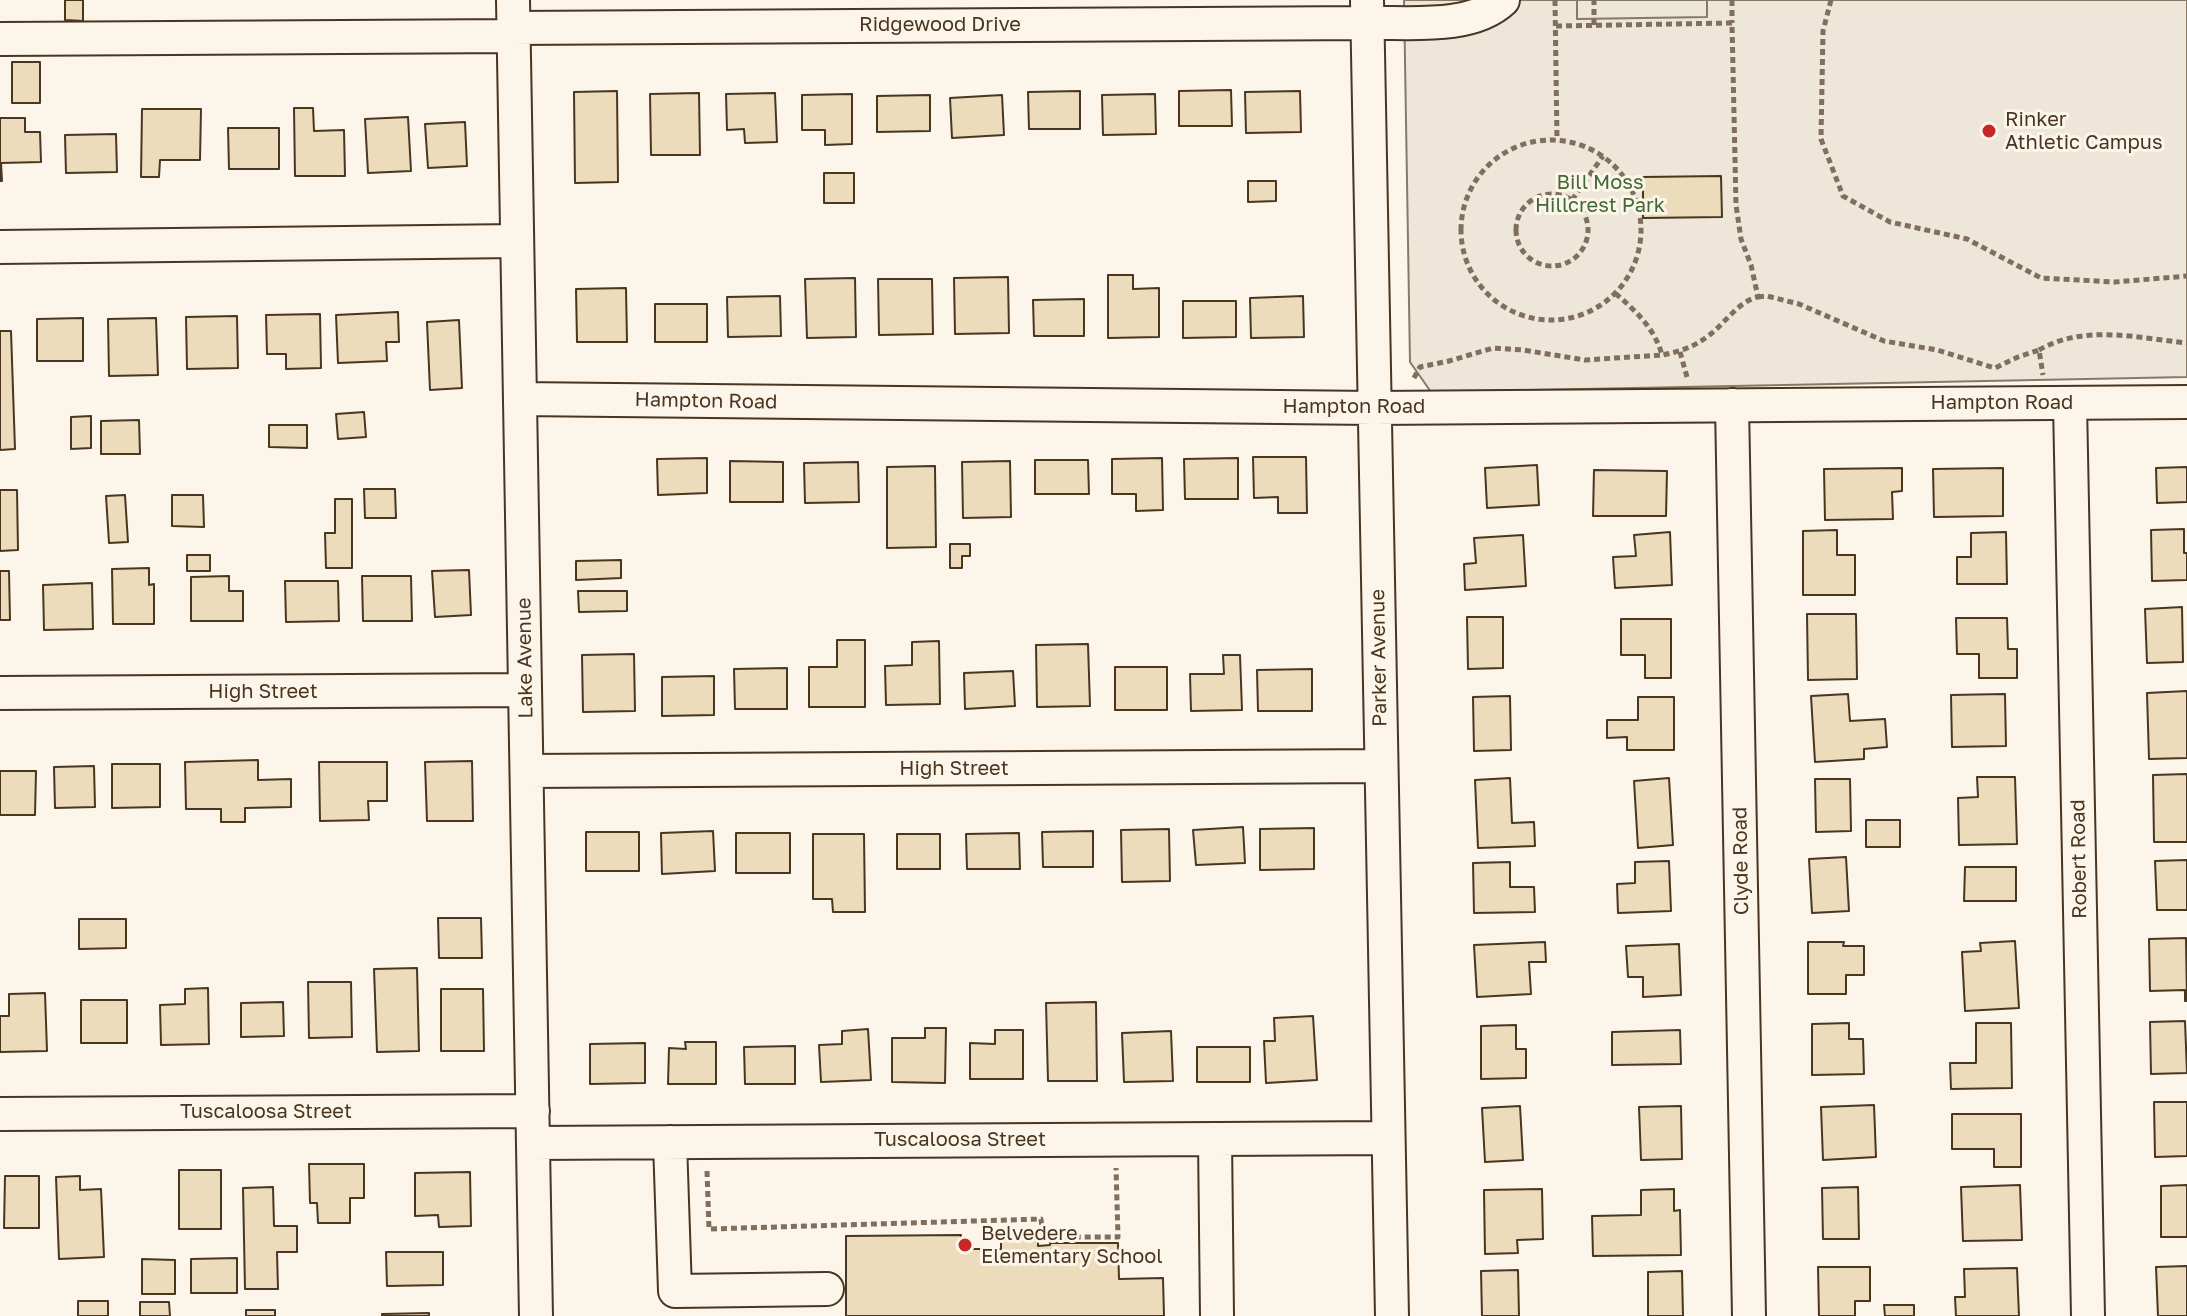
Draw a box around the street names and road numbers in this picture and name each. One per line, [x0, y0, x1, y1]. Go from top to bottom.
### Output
street label: Ridgewood Drive [859, 13, 1021, 37]
street label: Hampton Road [634, 388, 778, 414]
street label: Hampton Road [1931, 391, 2073, 415]
street label: Hampton Road [1283, 395, 1425, 419]
street label: Parker Avenue [1366, 589, 1392, 727]
street label: Lake Avenue [512, 597, 538, 719]
street label: High Street [208, 680, 318, 704]
street label: High Street [899, 757, 1009, 781]
street label: Robert Road [2066, 799, 2092, 919]
street label: Clyde Road [1728, 807, 1754, 915]
street label: Tuscaloosa Street [180, 1100, 352, 1124]
street label: Tuscaloosa Street [874, 1128, 1046, 1152]

